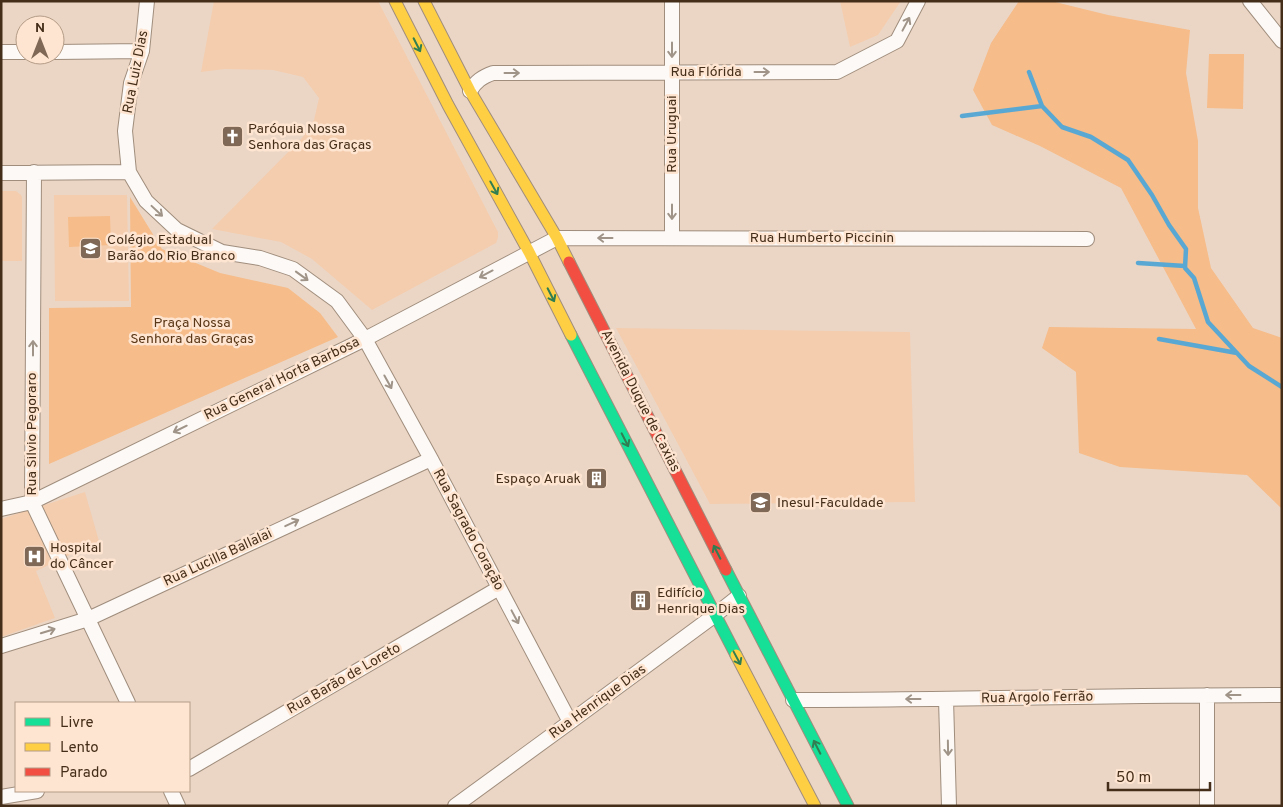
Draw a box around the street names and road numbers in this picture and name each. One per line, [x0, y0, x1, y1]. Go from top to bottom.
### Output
street label: Rua Luiz Dias [120, 29, 152, 115]
street label: Rua Flórida [670, 64, 742, 81]
street label: Rua Uruguai [664, 95, 681, 173]
street label: Rua Humberto Piccinin [750, 230, 894, 247]
street label: Avenida Duque de Caxias [597, 327, 683, 475]
street label: Rua General Horta Barbosa [201, 334, 363, 424]
street label: Rua Silvio Pegoraro [24, 372, 41, 496]
street label: Rua Sagrado Coração [429, 466, 507, 594]
street label: Rua Lucilla Ballalai [161, 525, 275, 591]
street label: Rua Barão de Loreto [284, 640, 404, 718]
street label: Rua Henrique Dias [546, 661, 650, 743]
street label: Rua Argolo Ferrão [981, 689, 1093, 707]

